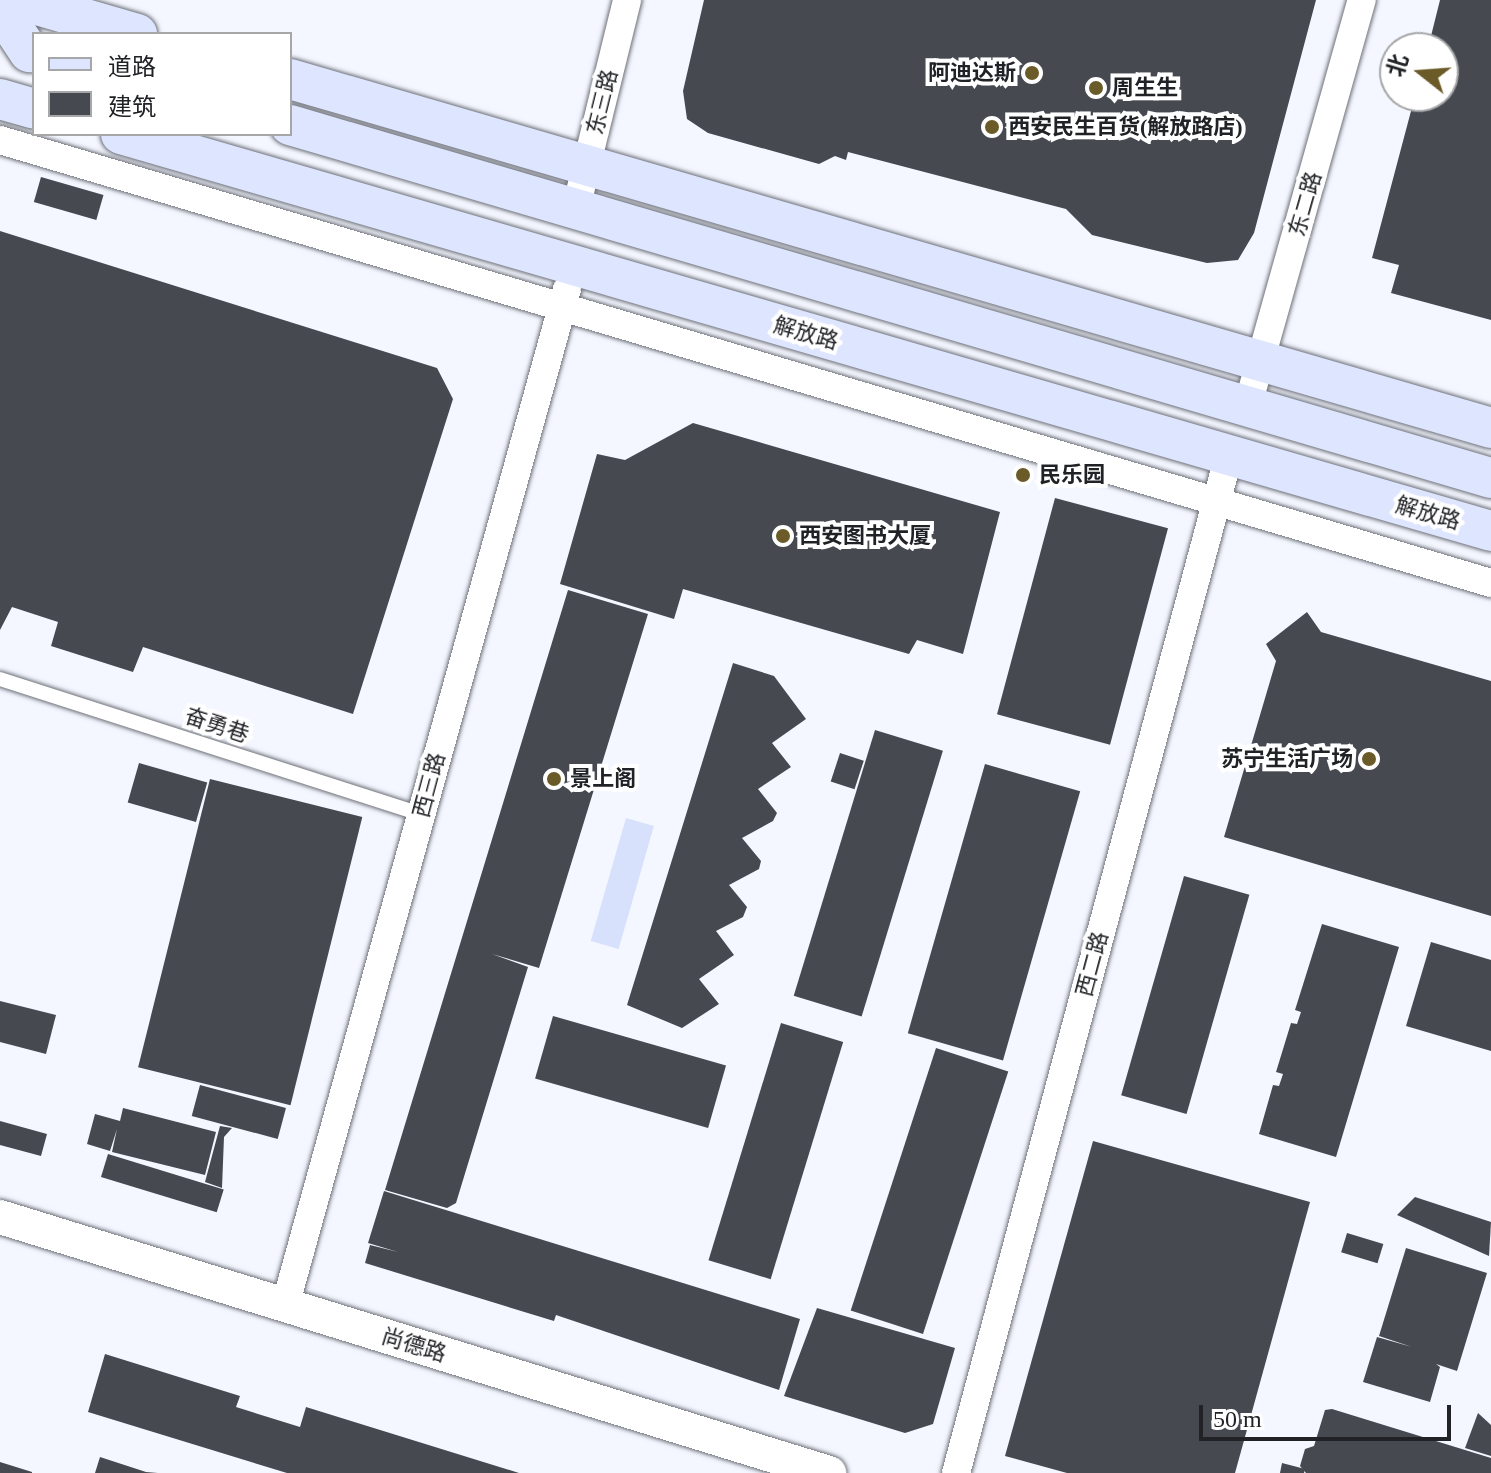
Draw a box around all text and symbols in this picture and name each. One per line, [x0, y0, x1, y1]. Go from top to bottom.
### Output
legend [32, 32, 292, 136]
north arrow [1379, 32, 1459, 112]
text: 北 [1382, 51, 1413, 80]
text: 道路 [108, 54, 156, 80]
place label: 阿迪达斯 [928, 60, 1016, 86]
marker: 阿迪达斯 [1023, 64, 1041, 82]
street label: 东三路 [581, 67, 623, 137]
place label: 周生生 [1112, 75, 1178, 101]
marker: 周生生 [1087, 79, 1105, 97]
text: 建筑 [108, 94, 156, 120]
place label: 西安民生百货(解放路店) [1008, 114, 1243, 140]
marker: 西安民生百货(解放路店) [983, 118, 1001, 136]
street label: 东二路 [1283, 169, 1327, 239]
street label: 解放路 [771, 311, 841, 355]
place label: 民乐园 [1039, 462, 1105, 488]
marker: 民乐园 [1014, 466, 1032, 484]
street label: 解放路 [1393, 491, 1463, 535]
place label: 西安图书大厦 [799, 523, 931, 549]
marker: 西安图书大厦 [774, 527, 792, 545]
street label: 奋勇巷 [182, 702, 252, 748]
place label: 苏宁生活广场 [1221, 746, 1353, 772]
street label: 西三路 [408, 750, 450, 820]
marker: 苏宁生活广场 [1360, 750, 1378, 768]
place label: 景上阁 [570, 766, 636, 792]
marker: 景上阁 [545, 770, 563, 788]
street label: 西二路 [1071, 929, 1113, 999]
street label: 尚德路 [379, 1323, 449, 1367]
scale bar [1203, 1389, 1455, 1439]
text: 50 m [1213, 1406, 1262, 1432]

